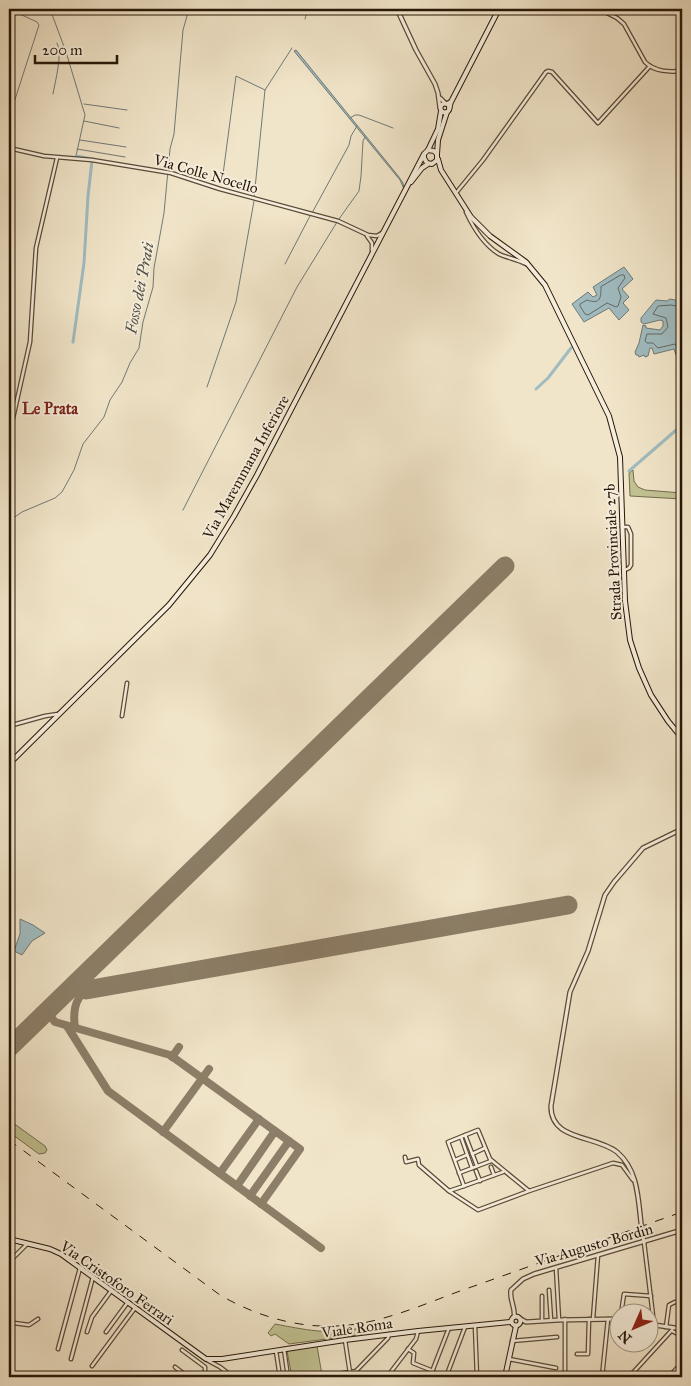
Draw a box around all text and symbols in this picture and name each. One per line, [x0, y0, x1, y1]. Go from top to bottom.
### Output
scale bar [35, 32, 118, 64]
text: 200 m [42, 41, 83, 59]
street label: Via Colle Nocello [151, 150, 261, 198]
water label: Fosso dei Prati [121, 240, 158, 337]
street label: Via Maremmana Inferiore [198, 392, 293, 543]
district label: Le Prata [22, 399, 79, 418]
street label: Strada Provinciale 27b [600, 483, 626, 621]
street label: Via Augusto Bordin [532, 1220, 655, 1271]
street label: Via Cristoforo Ferrari [56, 1236, 177, 1329]
north arrow [608, 1304, 658, 1354]
street label: Viale Roma [319, 1314, 394, 1342]
text: N [615, 1327, 635, 1347]

